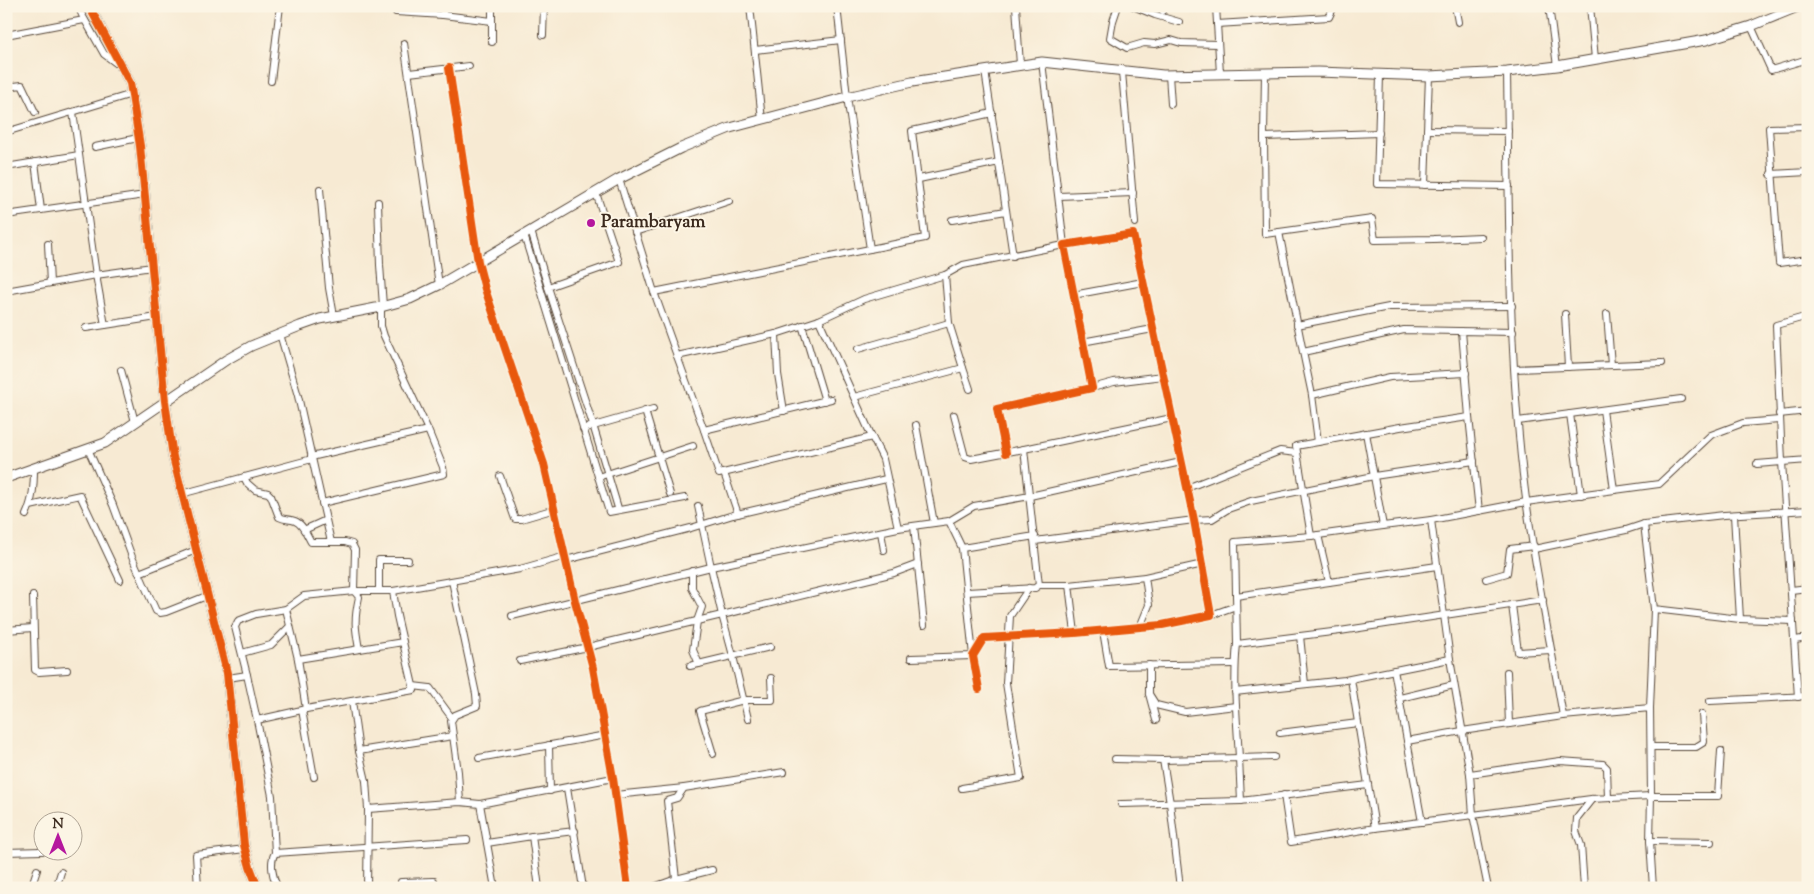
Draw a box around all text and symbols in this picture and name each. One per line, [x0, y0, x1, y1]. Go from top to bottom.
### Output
place label: Parambaryam [601, 210, 706, 236]
marker: Parambaryam [585, 217, 597, 229]
north arrow [32, 812, 82, 862]
text: N [52, 815, 64, 835]

